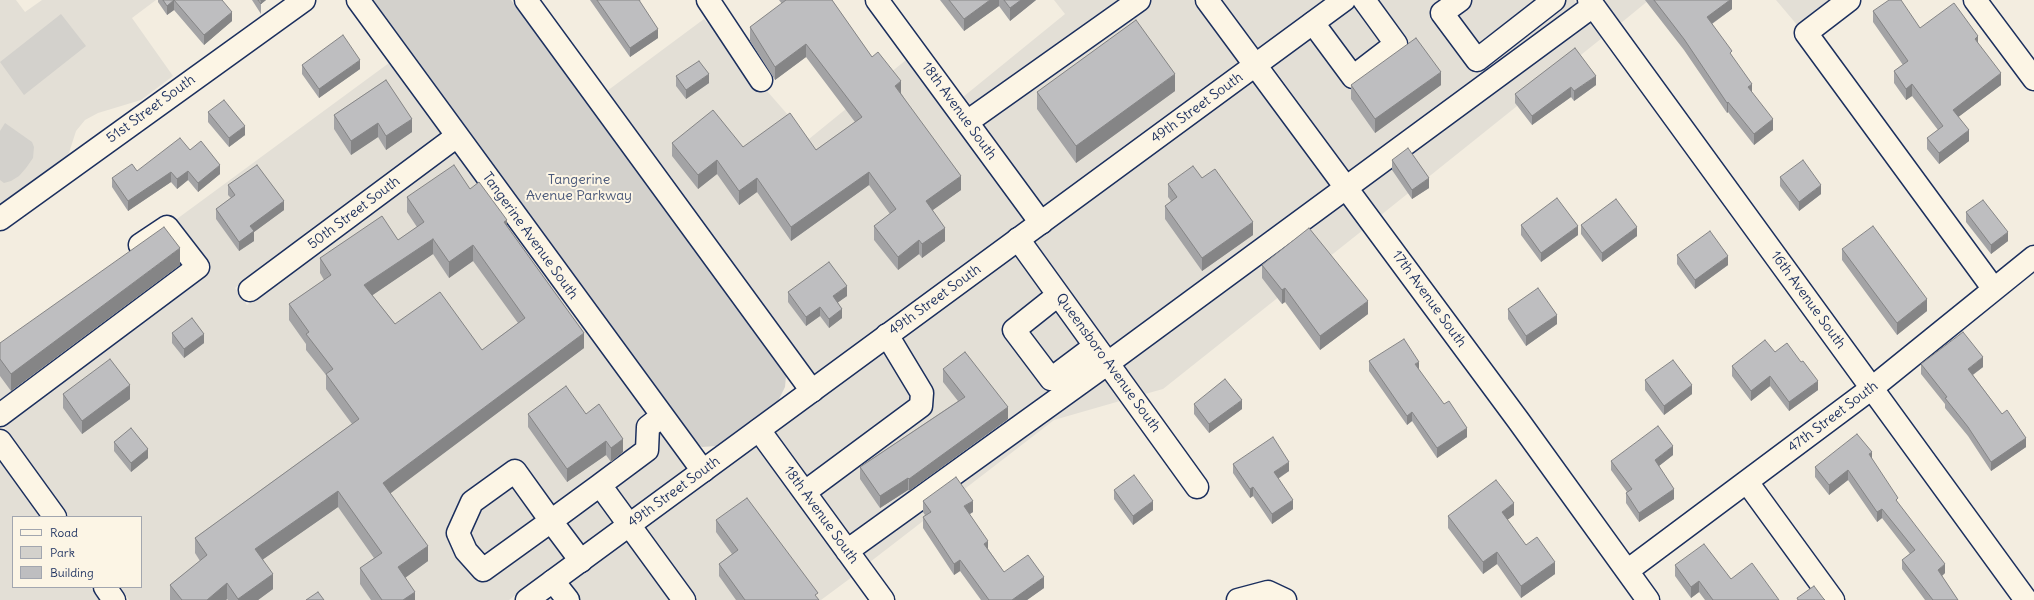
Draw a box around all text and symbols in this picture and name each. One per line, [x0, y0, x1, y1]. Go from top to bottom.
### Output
street label: 18th Avenue South [918, 59, 1000, 163]
street label: 49th Street South [1148, 69, 1246, 147]
street label: 51st Street South [103, 71, 199, 147]
street label: Tangerine Avenue South [478, 169, 582, 303]
park label: Tangerine Avenue Parkway [526, 172, 632, 204]
street label: 50th Street South [305, 173, 403, 253]
street label: 17th Avenue South [1388, 247, 1470, 351]
street label: 16th Avenue South [1767, 248, 1849, 352]
street label: 49th Street South [886, 261, 984, 339]
street label: Queensboro Avenue South [1052, 290, 1164, 436]
street label: 47th Street South [1785, 378, 1881, 456]
street label: 49th Street South [625, 453, 723, 531]
street label: 18th Avenue South [780, 463, 862, 567]
legend [12, 516, 142, 588]
text: Road [50, 525, 78, 540]
text: Park [50, 545, 75, 560]
text: Building [50, 565, 94, 580]

